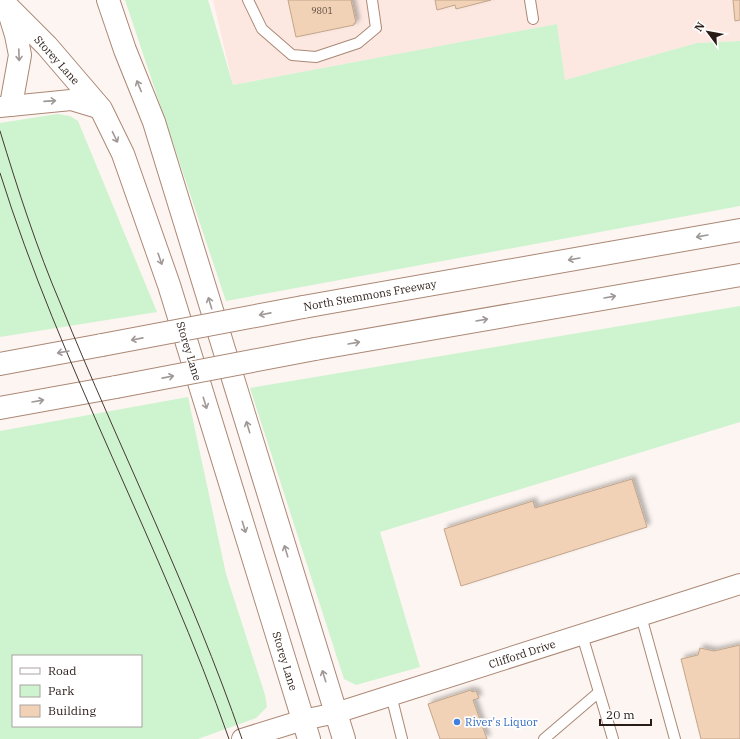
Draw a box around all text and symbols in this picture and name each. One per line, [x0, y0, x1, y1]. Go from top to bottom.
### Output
house number: 9801 [311, 5, 333, 16]
north arrow [688, 12, 728, 52]
text: N [691, 19, 708, 34]
street label: Storey Lane [31, 33, 83, 87]
one-way arrow [16, 48, 23, 61]
one-way arrow [135, 81, 143, 93]
one-way arrow [43, 98, 56, 105]
one-way arrow [112, 131, 119, 143]
one-way arrow [695, 233, 708, 241]
one-way arrow [156, 252, 164, 264]
one-way arrow [567, 255, 580, 263]
street label: North Stemmons Freeway [302, 276, 438, 314]
one-way arrow [603, 293, 616, 301]
one-way arrow [206, 297, 213, 310]
one-way arrow [259, 310, 272, 318]
one-way arrow [475, 316, 488, 324]
street label: Storey Lane [173, 320, 205, 382]
one-way arrow [131, 335, 144, 343]
one-way arrow [347, 338, 360, 346]
one-way arrow [57, 349, 70, 357]
one-way arrow [161, 373, 174, 381]
one-way arrow [202, 396, 209, 409]
one-way arrow [31, 397, 44, 405]
one-way arrow [244, 421, 251, 434]
one-way arrow [241, 521, 248, 534]
one-way arrow [282, 545, 289, 558]
street label: Storey Lane [269, 630, 301, 692]
street label: Clifford Drive [487, 637, 557, 671]
legend [12, 655, 142, 727]
text: Road [48, 663, 77, 678]
one-way arrow [320, 669, 327, 682]
text: Park [48, 683, 74, 698]
scale bar [600, 701, 651, 727]
text: Building [48, 703, 96, 718]
text: 20 m [606, 707, 635, 722]
place label: River's Liquor [465, 715, 538, 729]
marker: River's Liquor [452, 717, 462, 727]

